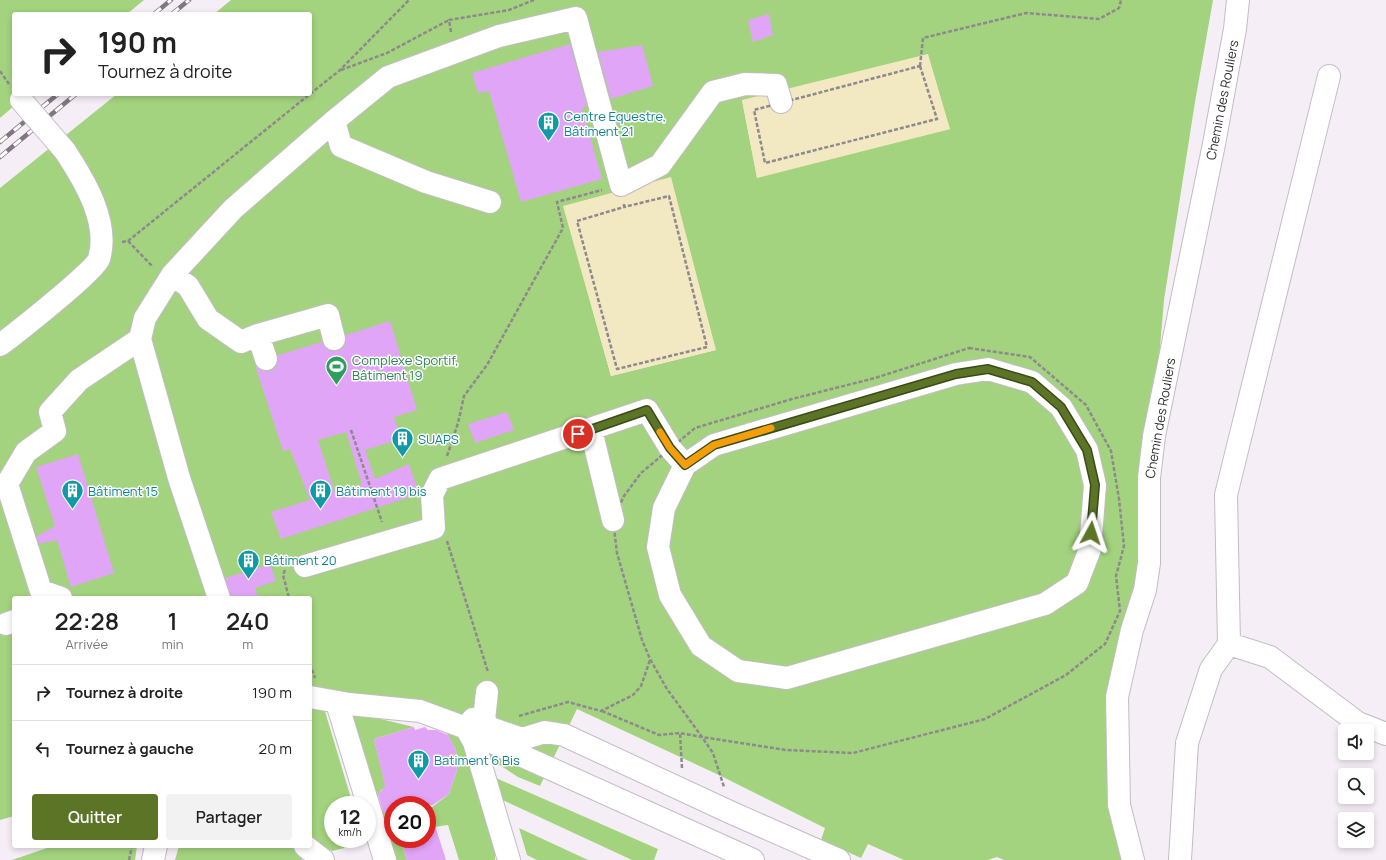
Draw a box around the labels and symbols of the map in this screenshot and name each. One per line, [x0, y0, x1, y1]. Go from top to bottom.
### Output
street label: Chemin des Rouliers [1202, 38, 1243, 162]
place label: Centre Equestre, Bâtiment 21 [564, 107, 666, 140]
building icon: Centre Equestre, Bâtiment 21 [535, 110, 561, 143]
place label: Complexe Sportif, Bâtiment 19 [352, 351, 459, 384]
sports icon: Complexe Sportif, Bâtiment 19 [323, 354, 349, 387]
street label: Chemin des Rouliers [1141, 356, 1179, 480]
pin [561, 417, 595, 451]
building icon: SUAPS [390, 426, 416, 459]
place label: SUAPS [418, 430, 459, 448]
building icon: Bâtiment 15 [59, 478, 85, 511]
building icon: Bâtiment 19 bis [308, 478, 334, 511]
place label: Bâtiment 15 [88, 482, 158, 500]
place label: Bâtiment 19 bis [336, 482, 427, 500]
position arrow [1070, 512, 1112, 554]
building icon: Bâtiment 20 [236, 547, 262, 580]
place label: Bâtiment 20 [264, 551, 337, 569]
building icon: Batiment 6 Bis [406, 747, 432, 780]
place label: Batiment 6 Bis [434, 751, 520, 769]
speed limit sign: 20 [384, 796, 436, 848]

